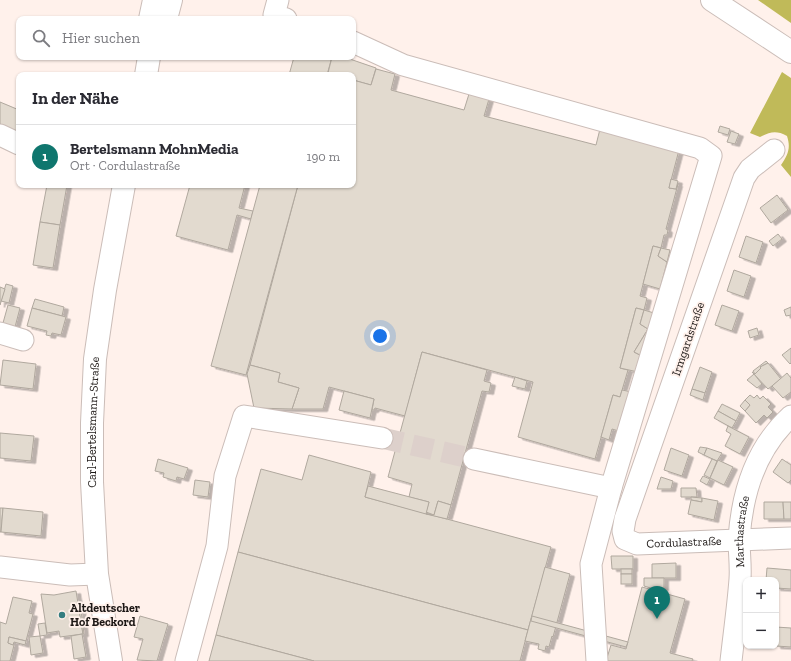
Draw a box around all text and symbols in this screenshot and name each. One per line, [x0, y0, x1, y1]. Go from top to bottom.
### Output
search box [16, 16, 356, 60]
icon: search [30, 27, 52, 49]
text: Hier suchen [62, 29, 140, 47]
text: In der Nähe [32, 88, 119, 108]
text: Bertelsmann MohnMedia [70, 140, 239, 158]
text: 1 [42, 149, 48, 164]
text: 190 m [306, 149, 340, 164]
text: Ort · Cordulastraße [70, 158, 180, 173]
street label: Irmgardstraße [669, 300, 707, 378]
your location [370, 326, 390, 346]
street label: Carl-Bertelsmann-Straße [85, 356, 102, 488]
street label: Marthastraße [732, 494, 752, 568]
street label: Cordulastraße [646, 534, 722, 551]
map controls [743, 577, 779, 649]
button: + [743, 577, 779, 613]
pin: 1 [644, 586, 670, 619]
place label: Altdeutscher Hof Beckord [70, 601, 141, 629]
marker: Altdeutscher Hof Beckord [57, 610, 67, 620]
button: − [743, 613, 779, 649]

